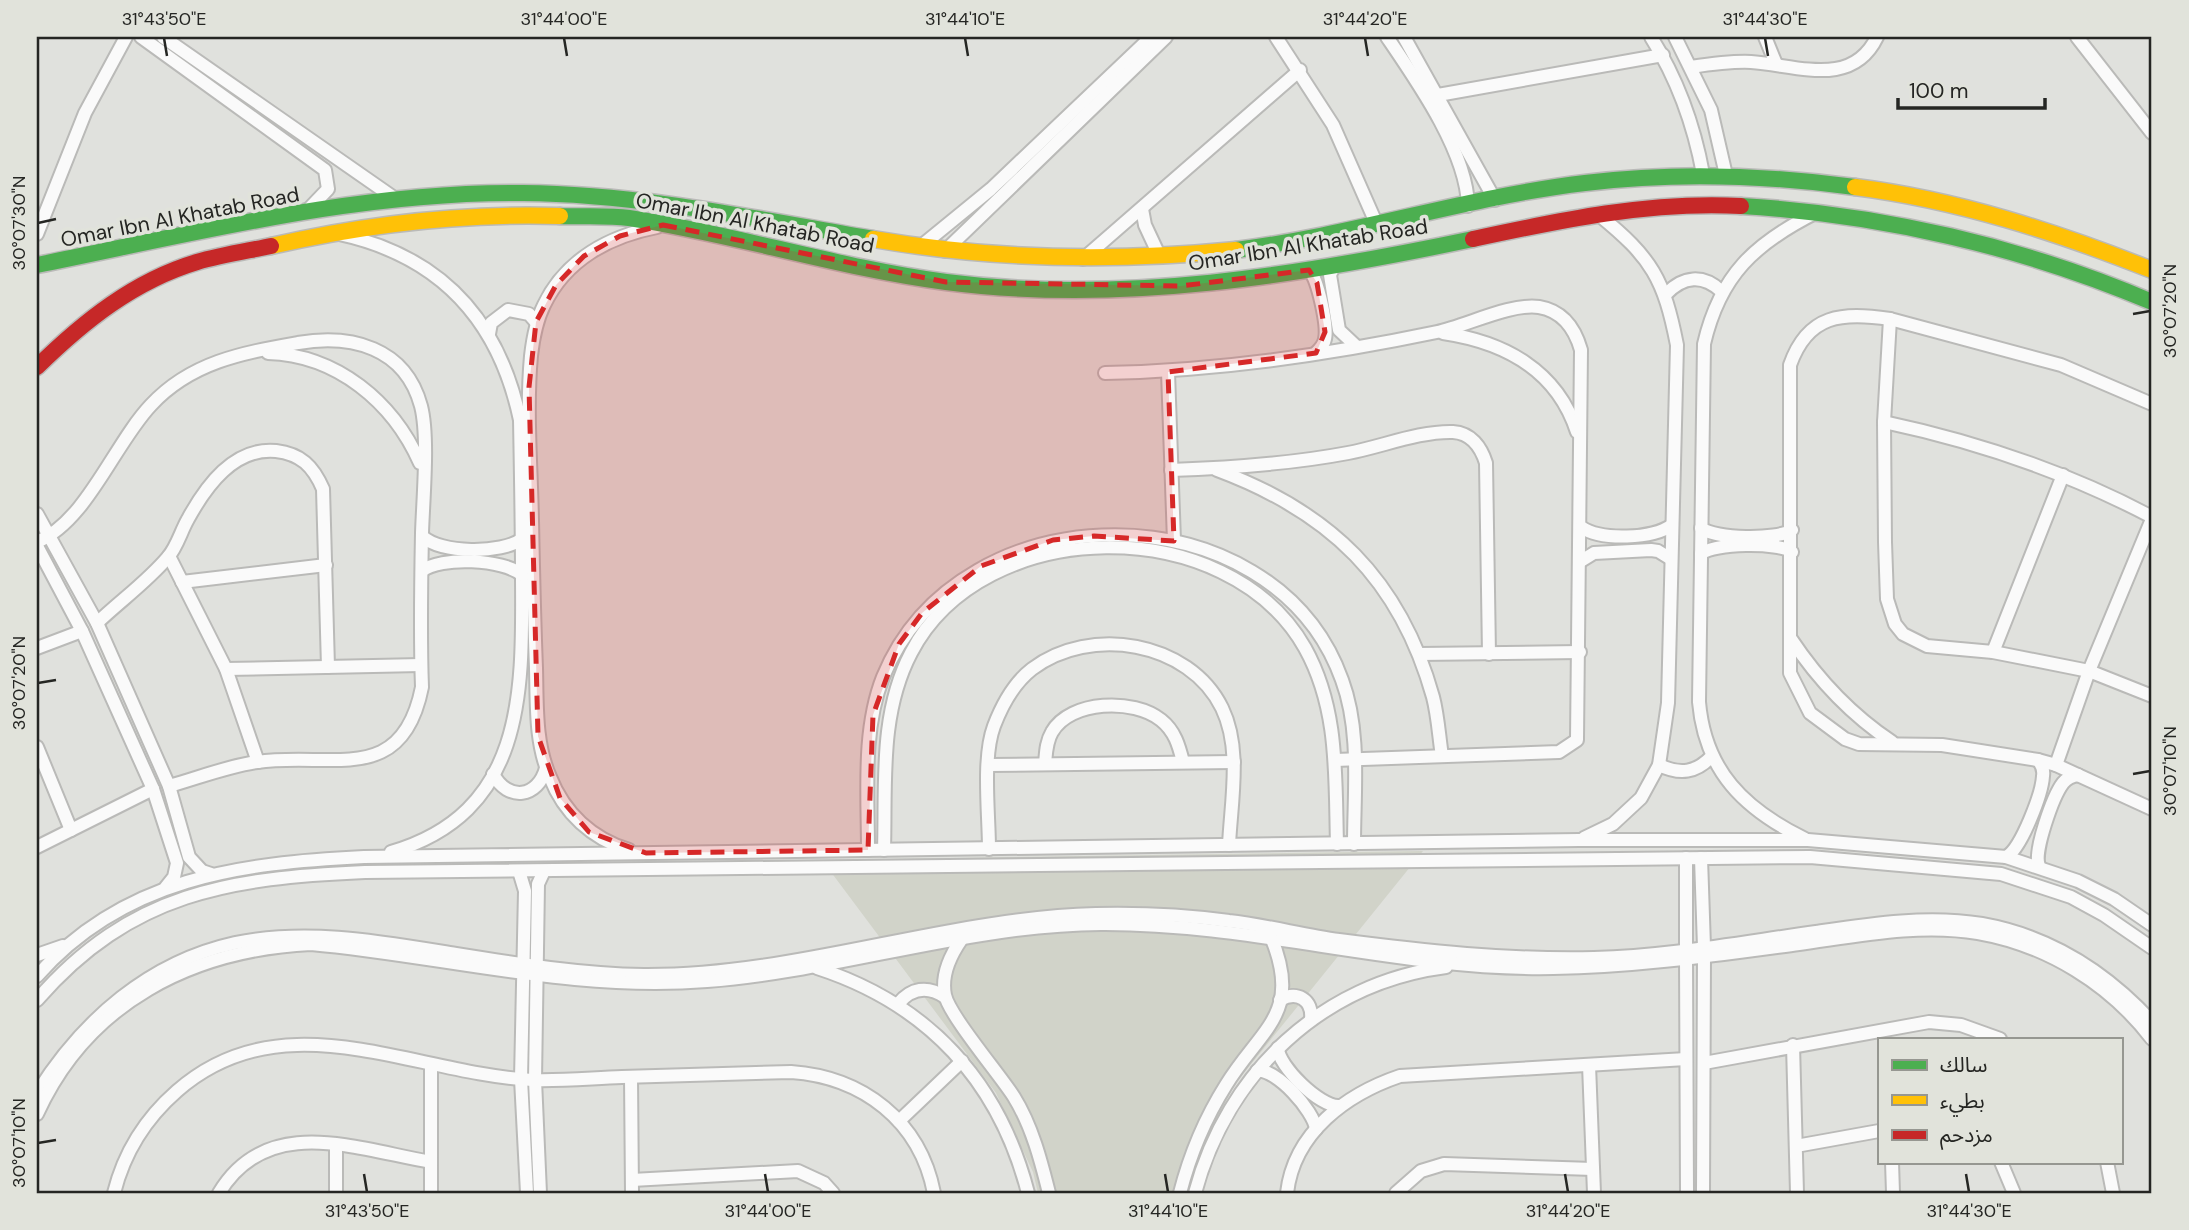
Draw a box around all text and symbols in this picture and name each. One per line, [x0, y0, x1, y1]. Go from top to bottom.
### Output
text: 31°43'50"E [122, 7, 206, 31]
text: 31°44'00"E [521, 7, 607, 31]
text: 31°44'10"E [925, 7, 1005, 31]
text: 31°44'20"E [1323, 7, 1407, 31]
text: 31°44'30"E [1722, 7, 1808, 31]
scale bar [1898, 66, 2046, 110]
text: 100 m [1909, 77, 1969, 105]
text: 30°07'30"N [7, 176, 31, 270]
street label: Omar Ibn Al Khatab Road [58, 180, 302, 254]
street label: Omar Ibn Al Khatab Road [633, 186, 877, 260]
street label: Omar Ibn Al Khatab Road [1186, 212, 1430, 278]
text: 30°07'20"N [2158, 264, 2182, 358]
text: 30°07'20"N [7, 636, 31, 730]
text: 30°07'10"N [2158, 726, 2182, 816]
legend [1878, 1038, 2122, 1164]
text: سالك [1940, 1051, 1987, 1079]
text: بطيء [1940, 1087, 1985, 1117]
text: 30°07'10"N [7, 1098, 31, 1188]
text: مزدحم [1940, 1121, 1993, 1150]
text: 31°43'50"E [325, 1199, 409, 1223]
text: 31°44'00"E [725, 1199, 811, 1223]
text: 31°44'10"E [1128, 1199, 1208, 1223]
text: 31°44'20"E [1526, 1199, 1610, 1223]
text: 31°44'30"E [1926, 1199, 2012, 1223]

